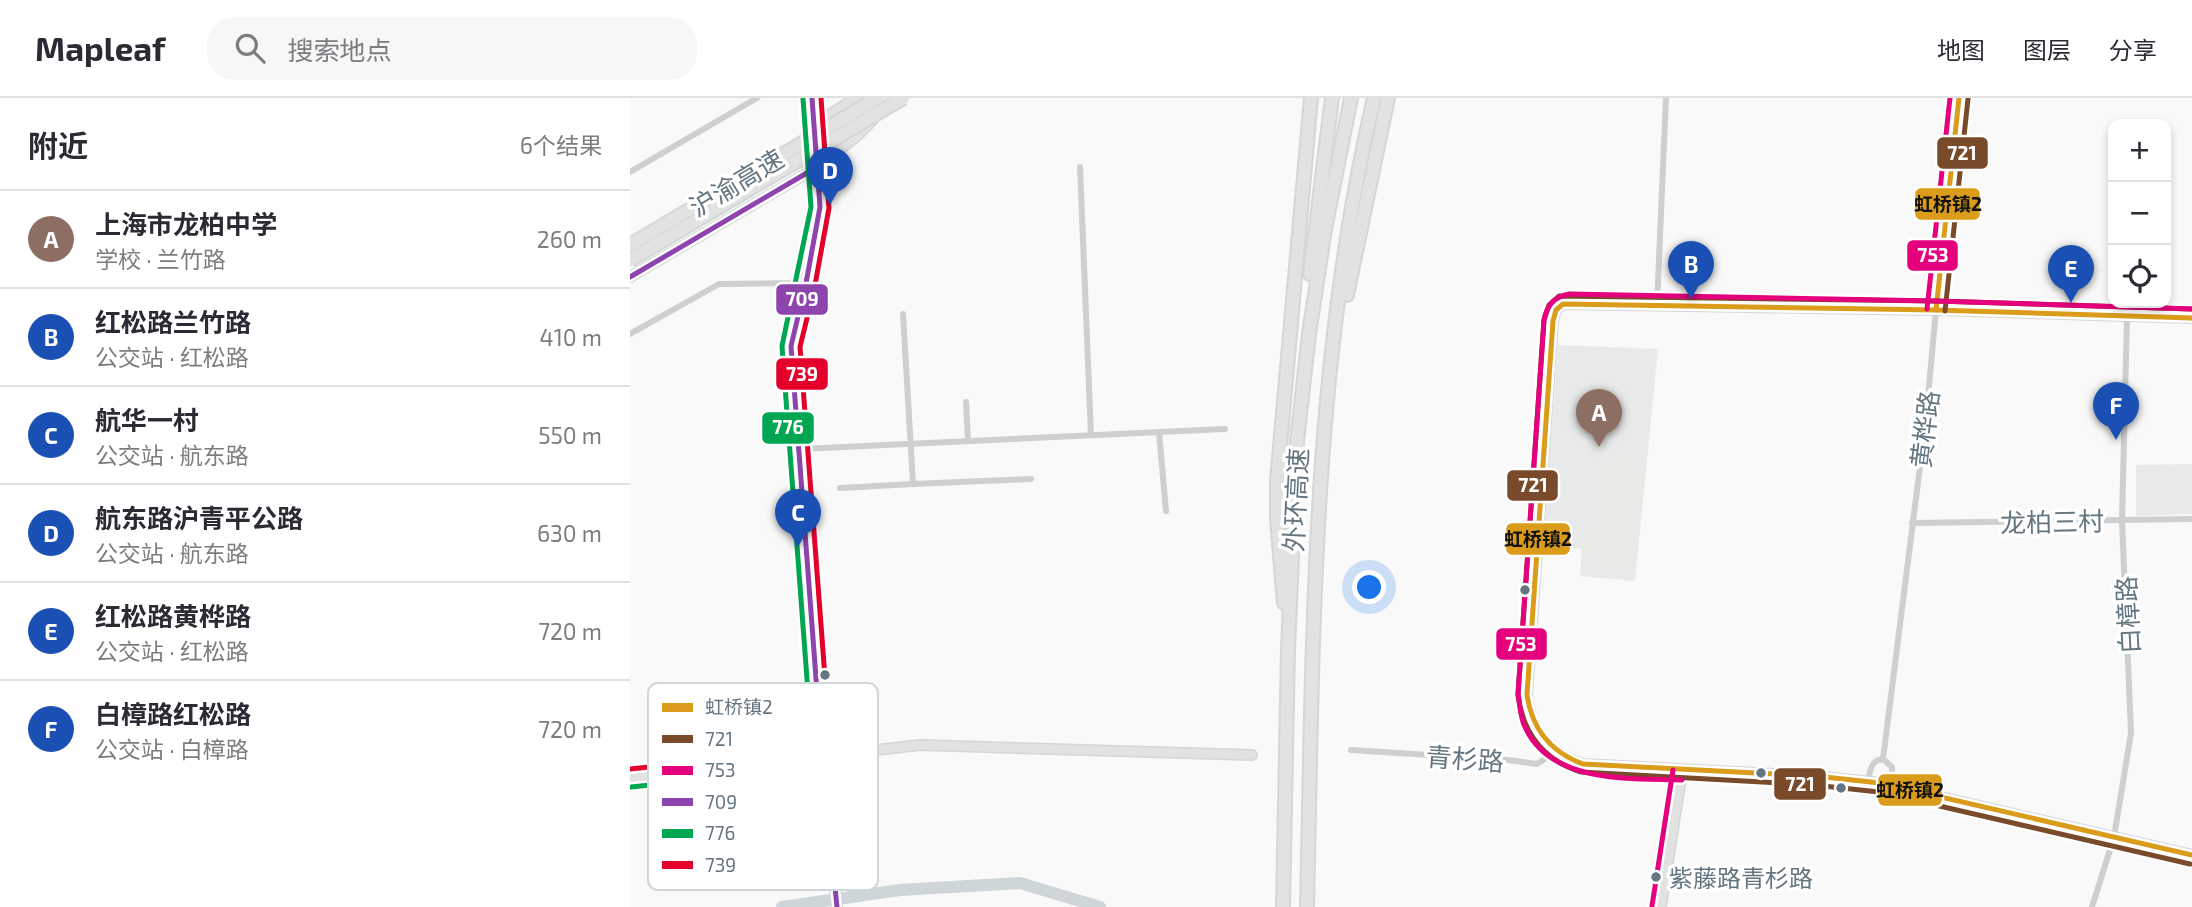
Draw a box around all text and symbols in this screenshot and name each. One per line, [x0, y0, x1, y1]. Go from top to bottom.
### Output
search box [207, 17, 697, 80]
text: Mapleaf [35, 28, 165, 68]
icon: search [231, 29, 269, 67]
text: 搜索地点 [287, 34, 391, 65]
text: 地图 [1937, 35, 1985, 64]
text: 图层 [2023, 35, 2071, 64]
text: 分享 [2109, 35, 2157, 64]
map controls [2108, 119, 2171, 308]
button: + [2108, 119, 2171, 182]
text: 附近 [28, 127, 88, 163]
text: 6个结果 [520, 131, 602, 159]
line badge: 721 [1936, 136, 1989, 170]
text: 721 [1947, 141, 1977, 164]
street label: 沪渝高速 [683, 142, 789, 222]
pin: D [807, 147, 853, 205]
button: − [2108, 182, 2171, 245]
line badge: 虹桥镇2 [1914, 187, 1981, 221]
text: 虹桥镇2 [1914, 192, 1982, 215]
text: 上海市龙柏中学 [95, 208, 277, 239]
text: A [43, 225, 59, 253]
text: 260 m [537, 225, 602, 253]
line badge: 753 [1906, 239, 1959, 272]
pin: B [1668, 241, 1714, 299]
text: 753 [1917, 243, 1949, 266]
text: 学校 · 兰竹路 [95, 245, 226, 273]
pin: E [2048, 245, 2094, 303]
button: locate [2108, 245, 2171, 308]
line badge: 709 [775, 283, 829, 316]
text: 709 [785, 287, 819, 310]
text: 红松路兰竹路 [95, 306, 251, 337]
text: B [44, 323, 58, 351]
text: 410 m [540, 323, 602, 351]
text: 公交站 · 红松路 [95, 343, 249, 371]
line badge: 739 [775, 357, 829, 391]
text: 739 [786, 362, 818, 385]
pin: F [2093, 382, 2139, 440]
street label: 黄桦路 [1904, 388, 1944, 470]
pin: A [1576, 389, 1622, 447]
text: 航华一村 [95, 404, 199, 435]
line badge: 776 [761, 411, 815, 445]
text: 776 [772, 415, 804, 438]
text: C [44, 421, 58, 449]
text: 550 m [538, 421, 602, 449]
text: 公交站 · 航东路 [95, 441, 249, 469]
street label: 外环高速 [1277, 447, 1313, 553]
line badge: 721 [1506, 469, 1559, 502]
text: 721 [1518, 473, 1548, 496]
pin: C [775, 489, 821, 547]
text: 航东路沪青平公路 [95, 502, 303, 533]
street label: 龙柏三村 [2000, 505, 2104, 537]
text: D [43, 519, 59, 547]
text: 630 m [537, 519, 602, 547]
line badge: 虹桥镇2 [1505, 522, 1571, 556]
text: 虹桥镇2 [1504, 527, 1572, 550]
text: 公交站 · 航东路 [95, 539, 249, 567]
your location [1352, 570, 1386, 604]
street label: 白樟路 [2109, 575, 2145, 655]
unlabelled marker [1518, 583, 1532, 597]
text: 红松路黄桦路 [95, 600, 251, 631]
text: E [44, 617, 58, 645]
text: 720 m [538, 617, 602, 645]
line badge: 753 [1495, 627, 1548, 661]
text: 753 [1505, 632, 1537, 655]
text: 公交站 · 红松路 [95, 637, 249, 665]
unlabelled marker [818, 668, 832, 682]
legend [648, 683, 878, 890]
text: 虹桥镇2 [705, 695, 773, 718]
text: 白樟路红松路 [95, 698, 251, 729]
text: F [45, 715, 57, 743]
text: 720 m [538, 715, 602, 743]
text: 721 [705, 727, 733, 750]
text: 公交站 · 白樟路 [95, 735, 249, 763]
street label: 青杉路 [1425, 740, 1505, 776]
text: 753 [705, 758, 735, 781]
unlabelled marker [1754, 766, 1768, 780]
line badge: 721 [1773, 767, 1827, 801]
text: 721 [1785, 772, 1815, 795]
line badge: 虹桥镇2 [1877, 773, 1943, 807]
text: 虹桥镇2 [1876, 778, 1944, 801]
unlabelled marker [1834, 781, 1848, 795]
text: 709 [705, 790, 737, 813]
text: 776 [705, 821, 735, 844]
text: 739 [705, 853, 736, 876]
place label: 紫藤路青杉路 [1669, 863, 1813, 892]
marker: 紫藤路青杉路 [1649, 870, 1663, 884]

